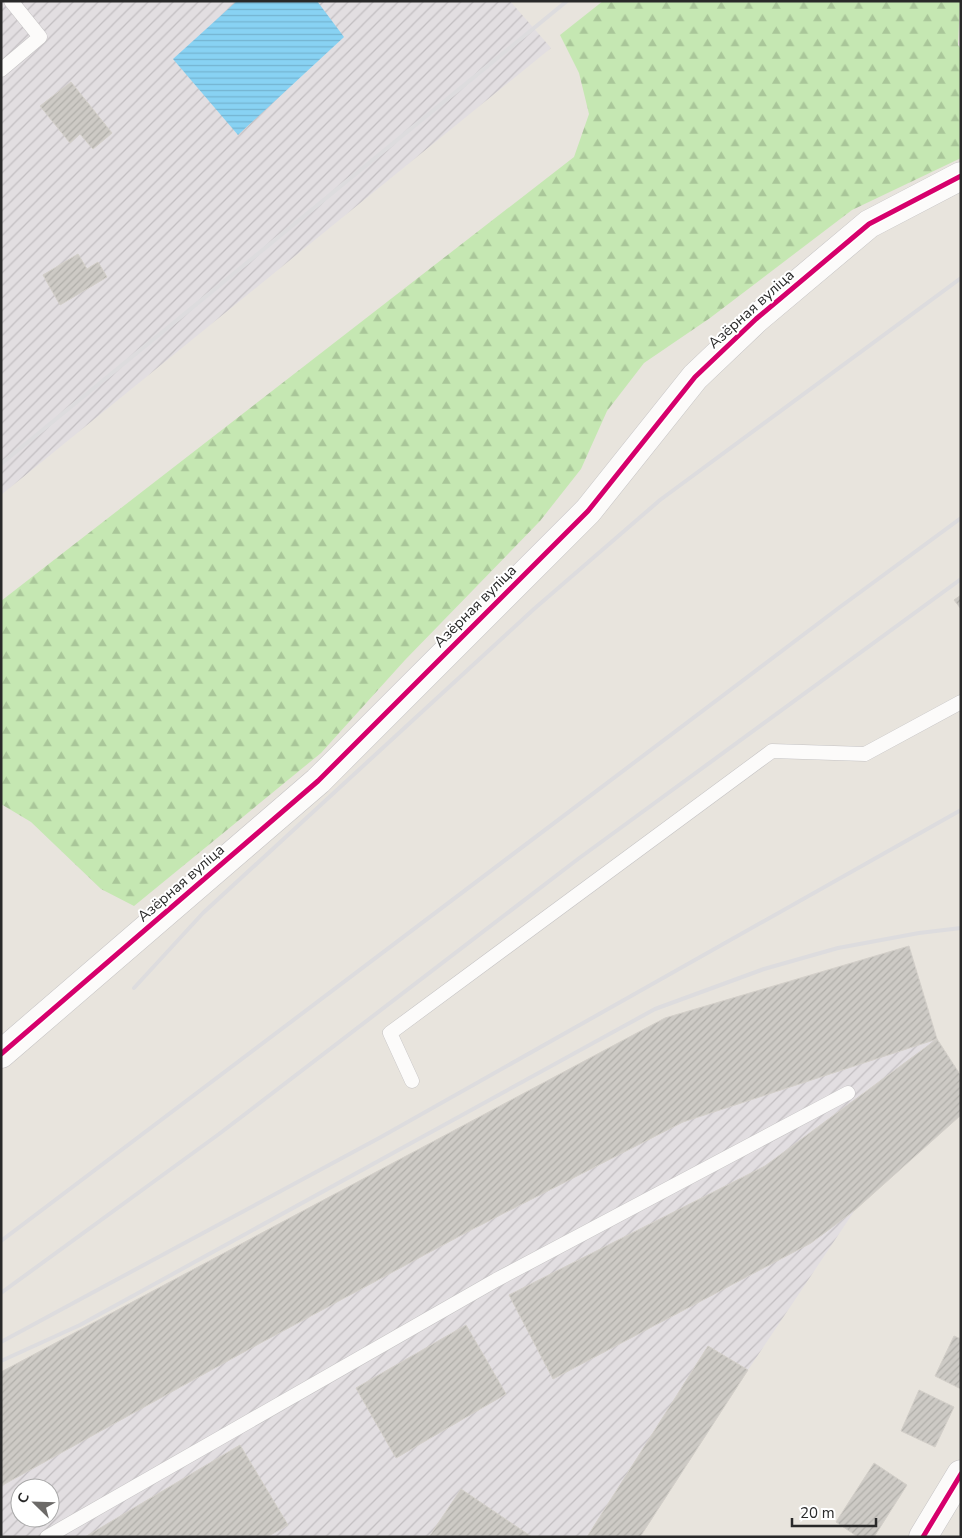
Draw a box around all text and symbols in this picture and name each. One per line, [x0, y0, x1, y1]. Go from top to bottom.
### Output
street label: Азёрная вуліца [704, 265, 798, 353]
street label: Азёрная вуліца [429, 560, 521, 652]
street label: Азёрная вуліца [133, 840, 229, 926]
north arrow [10, 1478, 60, 1528]
text: С [13, 1490, 34, 1506]
scale bar [792, 1496, 876, 1528]
text: 20 m [800, 1503, 835, 1523]

